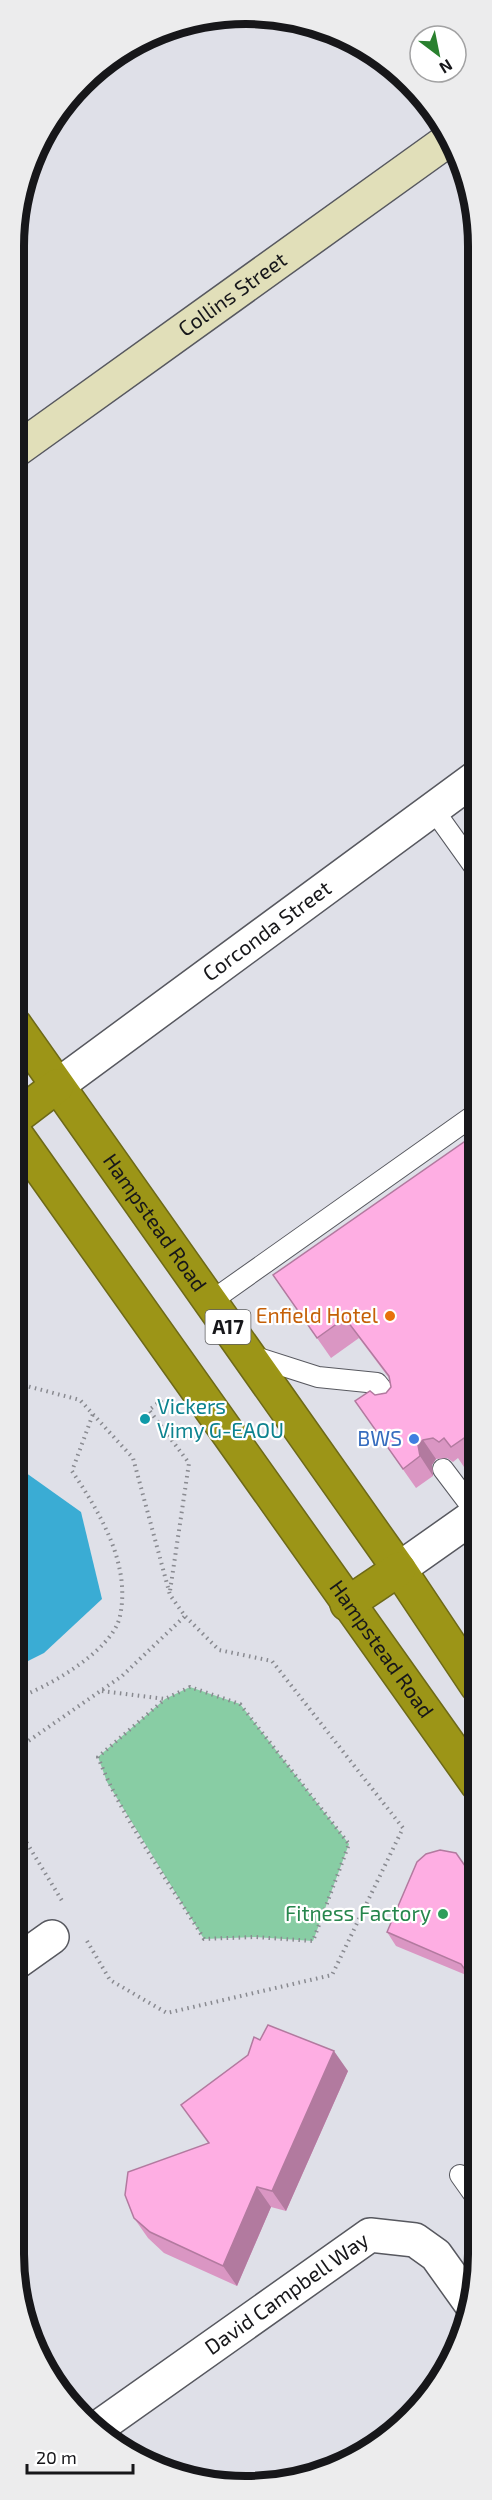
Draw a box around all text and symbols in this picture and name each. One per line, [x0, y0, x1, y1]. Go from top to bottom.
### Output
north arrow [408, 24, 468, 84]
text: N [436, 56, 456, 78]
street label: Collins Street [173, 246, 291, 341]
street label: Corconda Street [197, 875, 335, 985]
street label: Hampstead Road [99, 1148, 213, 1296]
place label: Enfield Hotel [256, 1302, 379, 1327]
marker: Enfield Hotel [383, 1309, 397, 1323]
road number: A17 [206, 1310, 250, 1344]
place label: Vickers Vimy G-EAOU [157, 1393, 284, 1442]
marker: Vickers Vimy G-EAOU [138, 1412, 152, 1426]
place label: BWS [357, 1425, 402, 1450]
marker: BWS [407, 1432, 421, 1446]
street label: Hampstead Road [325, 1575, 440, 1722]
place label: Fitness Factory [285, 1900, 431, 1925]
marker: Fitness Factory [436, 1907, 450, 1921]
street label: David Campbell Way [199, 2226, 373, 2359]
scale bar [27, 2437, 134, 2475]
text: 20 m [36, 2446, 77, 2468]

